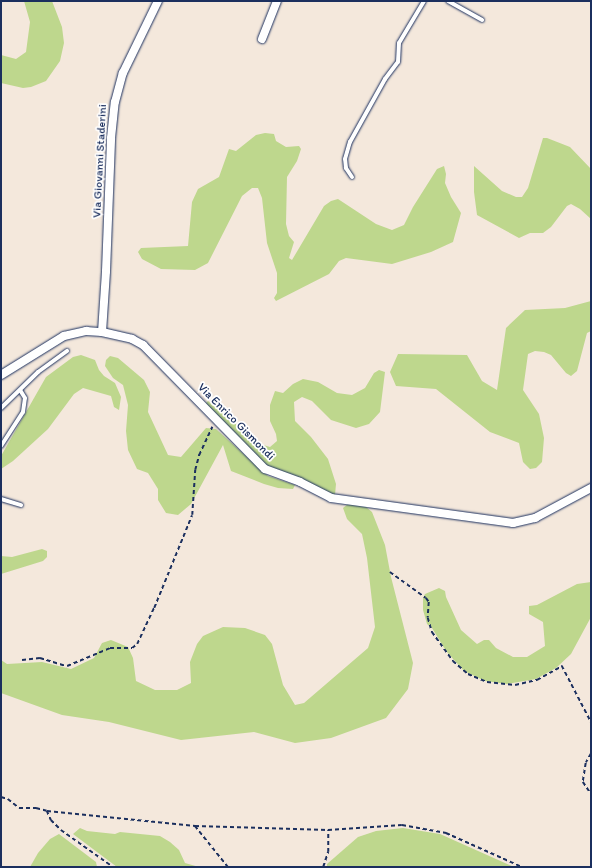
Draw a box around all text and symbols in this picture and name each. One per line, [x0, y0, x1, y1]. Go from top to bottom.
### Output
street label: Via Giovanni Staderini [90, 104, 110, 218]
street label: Via Enrico Gismondi [194, 380, 278, 464]

